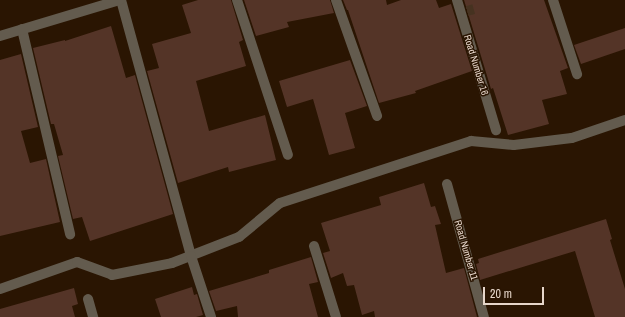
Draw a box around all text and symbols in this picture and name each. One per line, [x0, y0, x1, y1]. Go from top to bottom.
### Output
street label: Road Number 16 [461, 33, 491, 97]
street label: Road Number 11 [452, 219, 480, 281]
scale bar [485, 279, 546, 305]
text: 20 m [490, 286, 512, 302]

